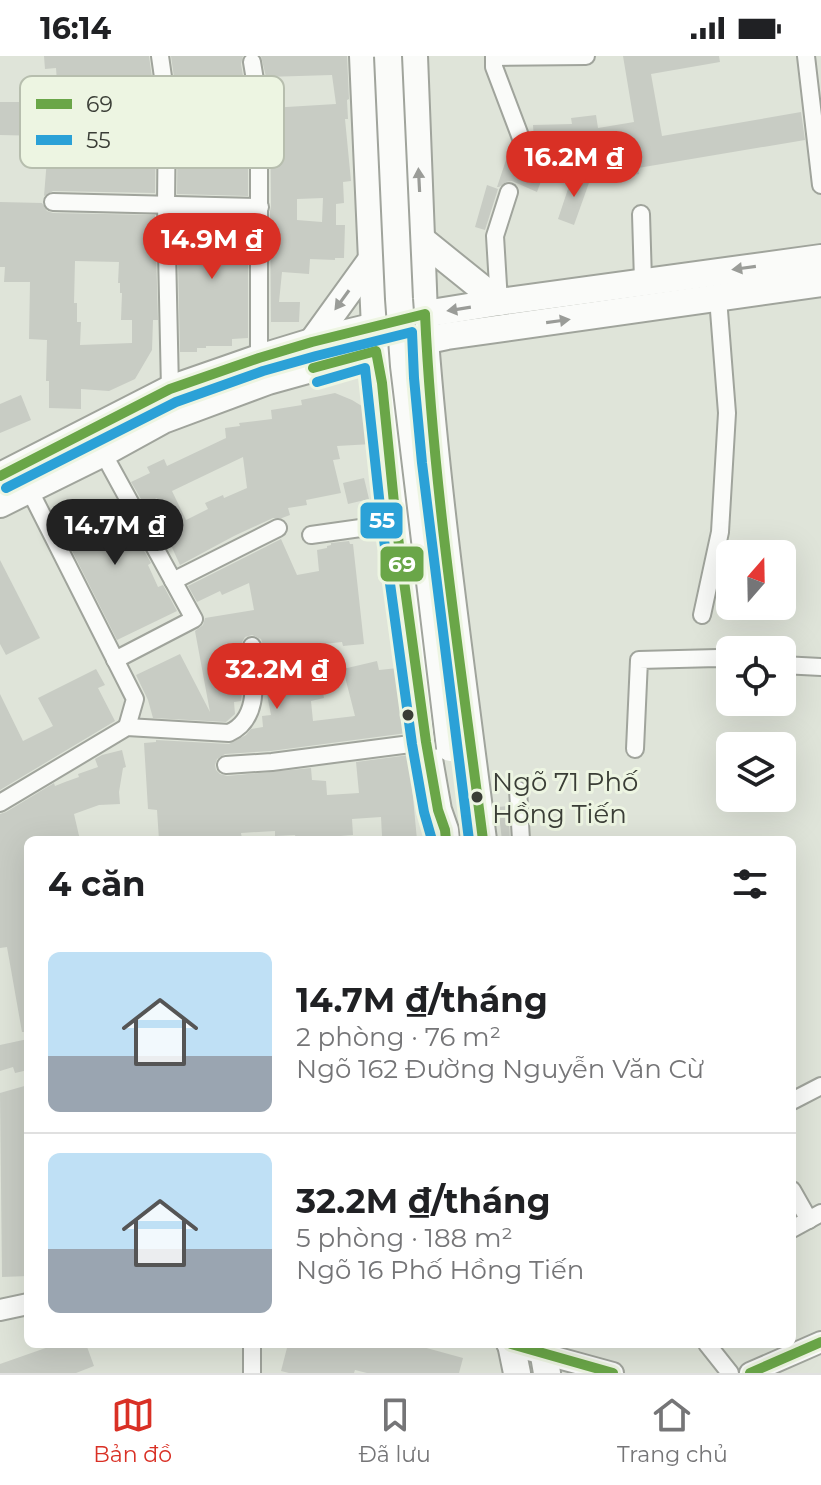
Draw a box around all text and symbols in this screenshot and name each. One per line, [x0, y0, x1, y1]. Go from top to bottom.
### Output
text: 16:14 [40, 10, 111, 47]
legend [20, 76, 284, 168]
text: 69 [86, 91, 113, 118]
text: 55 [86, 127, 111, 154]
pin: 16.2M ₫ [500, 131, 648, 199]
text: 16.2M ₫ [524, 141, 624, 173]
one-way arrow [412, 167, 425, 192]
pin: 14.9M ₫ [138, 213, 286, 281]
text: 14.9M ₫ [161, 223, 263, 255]
one-way arrow [731, 262, 756, 275]
one-way arrow [335, 290, 350, 311]
one-way arrow [446, 303, 471, 316]
one-way arrow [546, 314, 571, 327]
pin: 14.7M ₫ [41, 499, 189, 567]
line badge: 55 [359, 501, 404, 540]
text: 55 [369, 507, 395, 534]
text: 14.7M ₫ [64, 509, 166, 541]
north arrow [716, 540, 796, 620]
map controls [716, 540, 796, 812]
line badge: 69 [379, 545, 425, 583]
text: 69 [388, 551, 416, 578]
button: locate [716, 636, 796, 716]
pin: 32.2M ₫ [203, 643, 351, 711]
text: 32.2M ₫ [225, 653, 329, 685]
unlabelled marker [400, 707, 416, 723]
button: layers [716, 732, 796, 812]
place label: Ngõ 71 Phố Hồng Tiến [492, 766, 638, 830]
marker: Ngõ 71 Phố Hồng Tiến [469, 789, 485, 805]
icon: filters [728, 862, 772, 906]
text: 4 căn [48, 863, 146, 905]
text: 14.7M ₫/tháng [296, 979, 548, 1021]
icon: home [112, 984, 208, 1080]
text: 2 phòng · 76 m² [296, 1021, 501, 1053]
text: Ngõ 162 Đường Nguyễn Văn Cừ [296, 1053, 704, 1085]
text: 32.2M ₫/tháng [296, 1180, 551, 1222]
icon: home [112, 1185, 208, 1281]
text: 5 phòng · 188 m² [296, 1222, 513, 1254]
text: Ngõ 16 Phố Hồng Tiến [296, 1254, 584, 1286]
tab: Bản đồ [93, 1393, 172, 1468]
tab: Đã lưu [358, 1393, 431, 1468]
tab: Trang chủ [617, 1393, 728, 1468]

